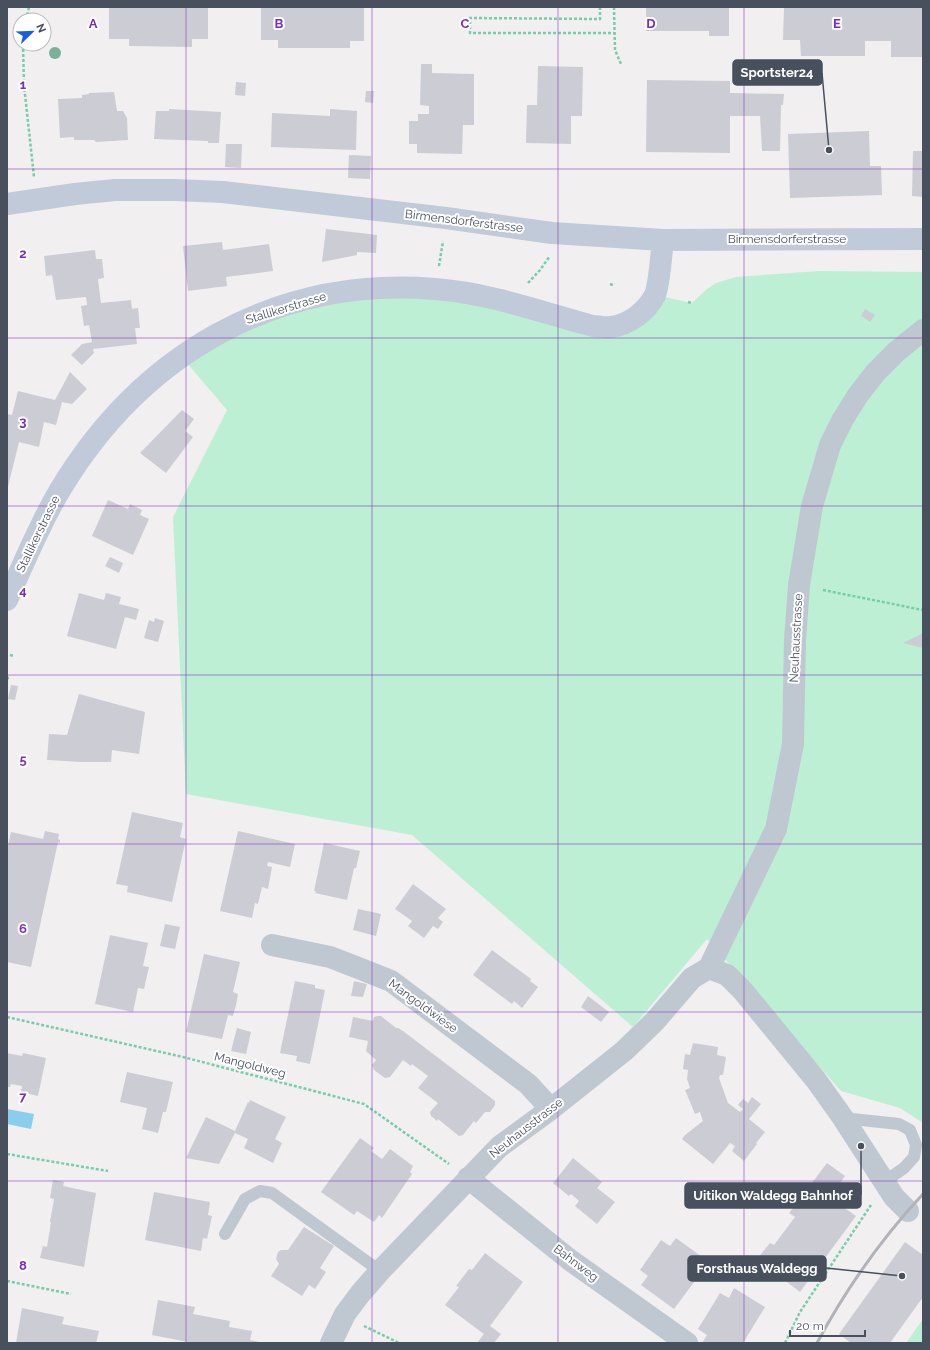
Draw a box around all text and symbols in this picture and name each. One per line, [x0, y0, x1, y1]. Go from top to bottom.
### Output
north arrow [12, 12, 52, 52]
text: A [89, 16, 98, 31]
text: B [275, 16, 284, 31]
text: C [461, 16, 470, 31]
text: D [646, 16, 656, 31]
text: E [833, 16, 841, 31]
text: N [33, 22, 48, 35]
callout: Sportster24 [733, 60, 822, 85]
text: Sportster24 [741, 65, 813, 80]
text: 1 [20, 77, 27, 92]
street label: Birmensdorferstrasse [404, 207, 524, 235]
street label: Birmensdorferstrasse [728, 232, 846, 246]
text: 2 [19, 246, 27, 261]
street label: Stallikerstrasse [244, 289, 328, 327]
text: 3 [19, 414, 27, 429]
street label: Stallikerstrasse [13, 493, 63, 575]
text: 4 [19, 583, 27, 598]
street label: Neuhausstrasse [787, 593, 805, 683]
text: 5 [19, 752, 27, 767]
text: 6 [19, 921, 27, 936]
street label: Mangoldwiese [386, 976, 460, 1036]
street label: Mangoldweg [213, 1049, 287, 1081]
text: 7 [19, 1089, 27, 1104]
street label: Neuhausstrasse [487, 1095, 565, 1161]
callout: Uitikon Waldegg Bahnhof [685, 1183, 861, 1208]
text: Uitikon Waldegg Bahnhof [693, 1188, 854, 1203]
street label: Bahnweg [551, 1242, 601, 1284]
callout: Forsthaus Waldegg [688, 1256, 826, 1281]
text: 8 [19, 1258, 27, 1273]
text: Forsthaus Waldegg [697, 1261, 817, 1276]
scale bar [790, 1312, 865, 1338]
text: 20 m [796, 1319, 824, 1333]

